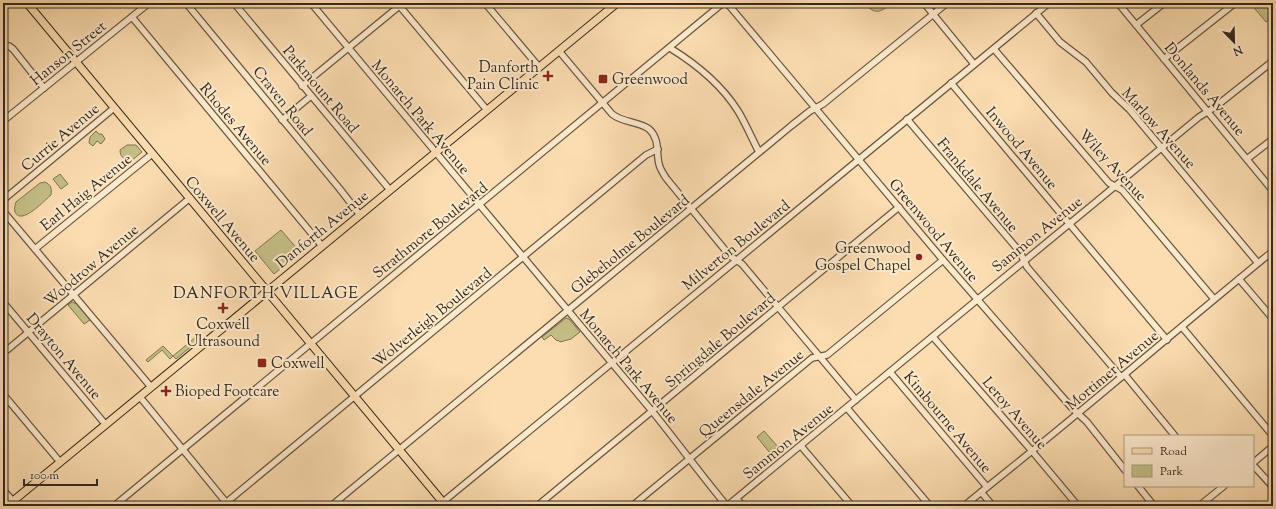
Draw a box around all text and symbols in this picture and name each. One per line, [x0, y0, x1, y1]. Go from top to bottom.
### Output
street label: Hanson Street [26, 17, 112, 91]
north arrow [1214, 22, 1254, 62]
street label: Donlands Avenue [1158, 39, 1249, 141]
text: N [1230, 41, 1246, 59]
street label: Parkmount Road [277, 42, 363, 139]
street label: Monarch Park Avenue [366, 56, 474, 180]
place label: Danforth Pain Clinic [467, 58, 539, 96]
street label: Craven Road [247, 63, 317, 142]
marker: Danforth Pain Clinic [542, 70, 554, 82]
place label: Greenwood [612, 70, 689, 91]
marker: Greenwood [597, 73, 609, 85]
street label: Rhodes Avenue [194, 79, 276, 171]
street label: Marlow Avenue [1116, 84, 1200, 174]
street label: Currie Avenue [17, 99, 105, 177]
street label: Inwood Avenue [980, 103, 1062, 195]
street label: Wiley Avenue [1073, 125, 1151, 207]
street label: Frankdale Avenue [931, 134, 1023, 238]
street label: Earl Haig Avenue [37, 150, 137, 237]
street label: Coxwell Avenue [179, 172, 264, 268]
street label: Greenwood Avenue [883, 175, 982, 287]
street label: Strathmore Boulevard [369, 178, 493, 284]
street label: Danforth Avenue [272, 186, 374, 274]
street label: Glebeholme Boulevard [567, 190, 695, 300]
street label: Sammon Avenue [988, 192, 1088, 278]
street label: Milverton Boulevard [679, 196, 796, 296]
street label: Woodrow Avenue [40, 220, 144, 312]
place label: Greenwood Gospel Chapel [815, 239, 912, 277]
marker: Greenwood Gospel Chapel [914, 252, 924, 262]
street label: Wolverleigh Boulevard [369, 263, 497, 373]
district label: DANFORTH VILLAGE [173, 283, 359, 306]
street label: Springdale Boulevard [661, 288, 781, 394]
marker: Coxwell Ultrasound [217, 302, 229, 314]
street label: Monarch Park Avenue [574, 305, 682, 429]
street label: Drayton Avenue [20, 309, 105, 405]
place label: Coxwell Ultrasound [186, 315, 260, 353]
street label: Mortimer Avenue [1062, 326, 1164, 416]
street label: Queensdale Avenue [695, 345, 809, 443]
place label: Coxwell [271, 354, 325, 375]
marker: Coxwell [256, 357, 268, 369]
street label: Kimbourne Avenue [898, 368, 996, 478]
street label: Leroy Avenue [976, 373, 1051, 455]
place label: Bioped Footcare [175, 382, 279, 403]
marker: Bioped Footcare [160, 385, 172, 397]
street label: Sammon Avenue [739, 399, 839, 485]
legend [1124, 435, 1254, 487]
text: Road [1160, 443, 1187, 461]
scale bar [24, 461, 97, 487]
text: Park [1160, 463, 1183, 481]
text: 100 m [30, 467, 59, 485]

